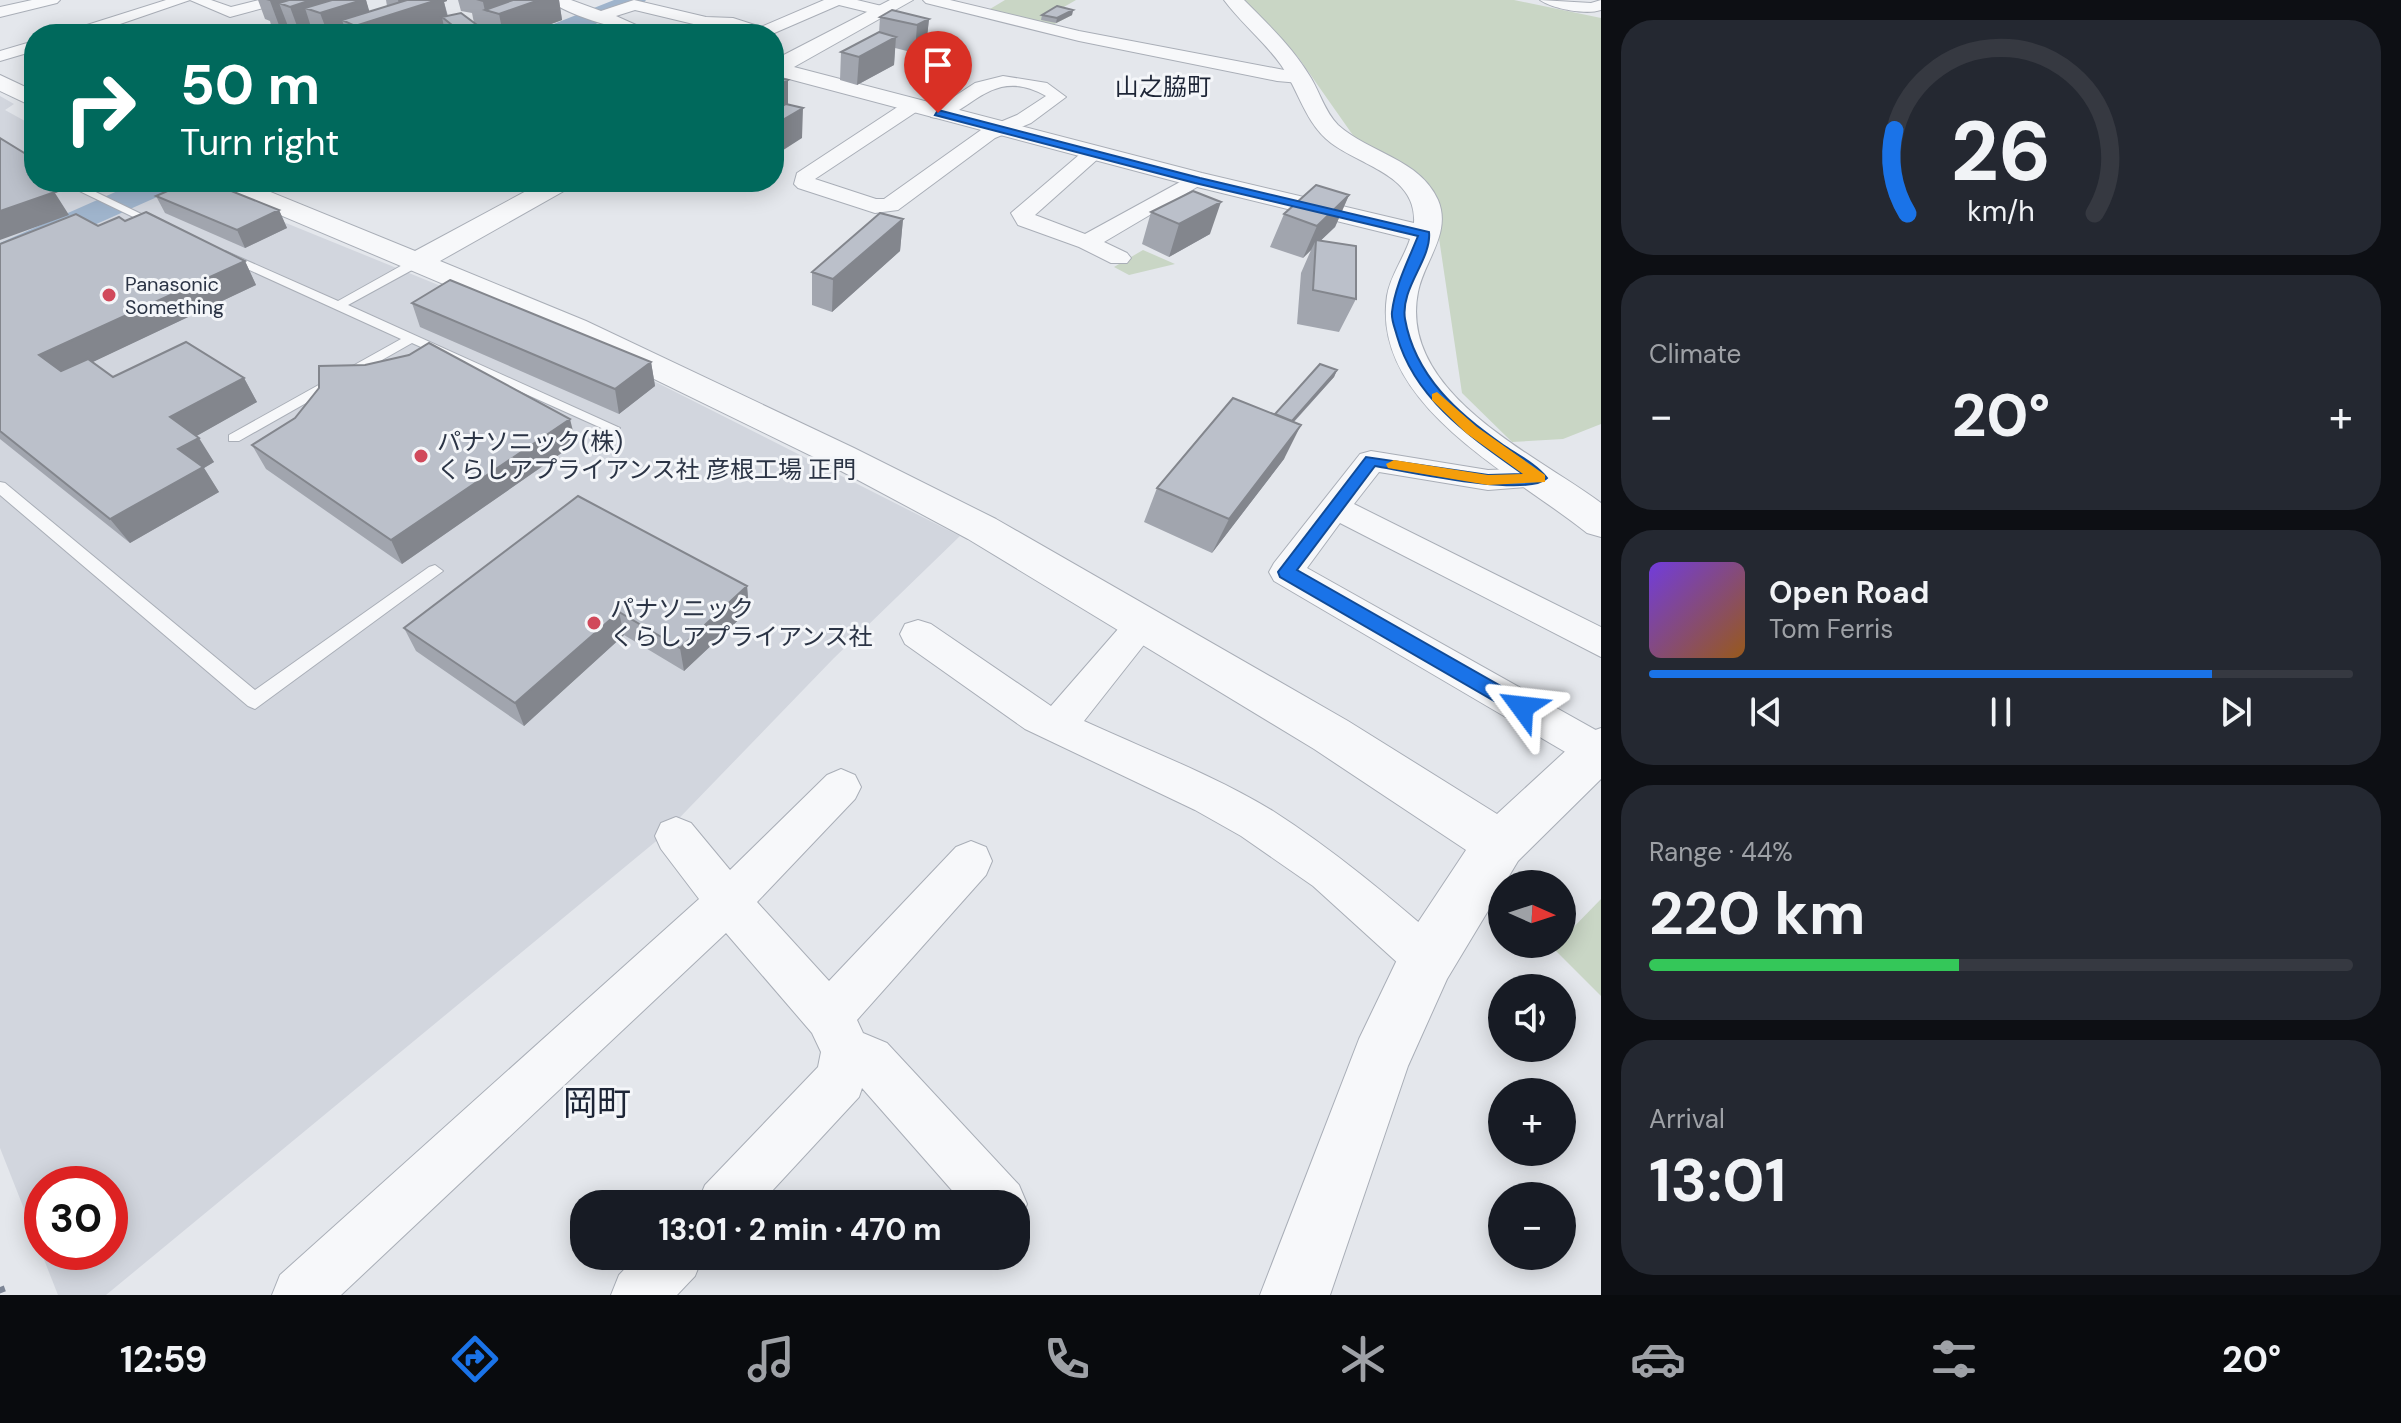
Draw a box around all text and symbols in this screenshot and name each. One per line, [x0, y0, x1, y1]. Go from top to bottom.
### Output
pin [904, 31, 972, 113]
icon: arrive [916, 43, 960, 87]
text: 50 m [180, 48, 320, 121]
icon: right [48, 56, 152, 160]
district label: 山之脇町 [1115, 71, 1211, 102]
text: 26 [1951, 96, 2051, 205]
text: Turn right [180, 119, 339, 166]
text: km/h [1967, 193, 2035, 230]
place label: Panasonic Something [125, 271, 224, 320]
marker: Panasonic Something [100, 286, 118, 304]
text: Climate [1649, 337, 1741, 371]
text: 20° [1952, 376, 2050, 455]
text: − [1649, 387, 1673, 445]
text: + [2329, 387, 2353, 445]
place label: パナソニック(株) くらしアプライアンス社 彦根工場 正門 [437, 426, 856, 485]
marker: パナソニック(株) くらしアプライアンス社 彦根工場 正門 [412, 447, 430, 465]
text: Open Road [1769, 573, 1929, 612]
place label: パナソニック くらしアプライアンス社 [610, 593, 873, 652]
text: Tom Ferris [1769, 612, 1893, 646]
marker: パナソニック くらしアプライアンス社 [585, 614, 603, 632]
position arrow [1480, 665, 1564, 749]
icon: previous [1744, 690, 1788, 734]
icon: pause [1979, 690, 2023, 734]
icon: next [2214, 690, 2258, 734]
text: Range · 44% [1649, 835, 1793, 869]
north arrow [1488, 870, 1576, 958]
map controls [1488, 870, 1576, 1270]
text: 220 km [1649, 874, 1865, 953]
button: sound [1488, 974, 1576, 1062]
button: + [1488, 1078, 1576, 1166]
district label: 岡町 [563, 1081, 631, 1126]
text: Arrival [1649, 1102, 1725, 1136]
text: 13:01 [1649, 1141, 1786, 1220]
speed limit sign: 30 [24, 1166, 128, 1270]
button: − [1488, 1182, 1576, 1270]
text: 13:01 · 2 min · 470 m [658, 1210, 942, 1249]
icon: directions [447, 1331, 503, 1387]
icon: music [743, 1331, 799, 1387]
icon: phone [1039, 1331, 1095, 1387]
icon: climate [1335, 1331, 1391, 1387]
icon: car [1630, 1331, 1686, 1387]
icon: filters [1926, 1331, 1982, 1387]
text: 12:59 [120, 1336, 207, 1383]
text: 20° [2222, 1336, 2281, 1383]

